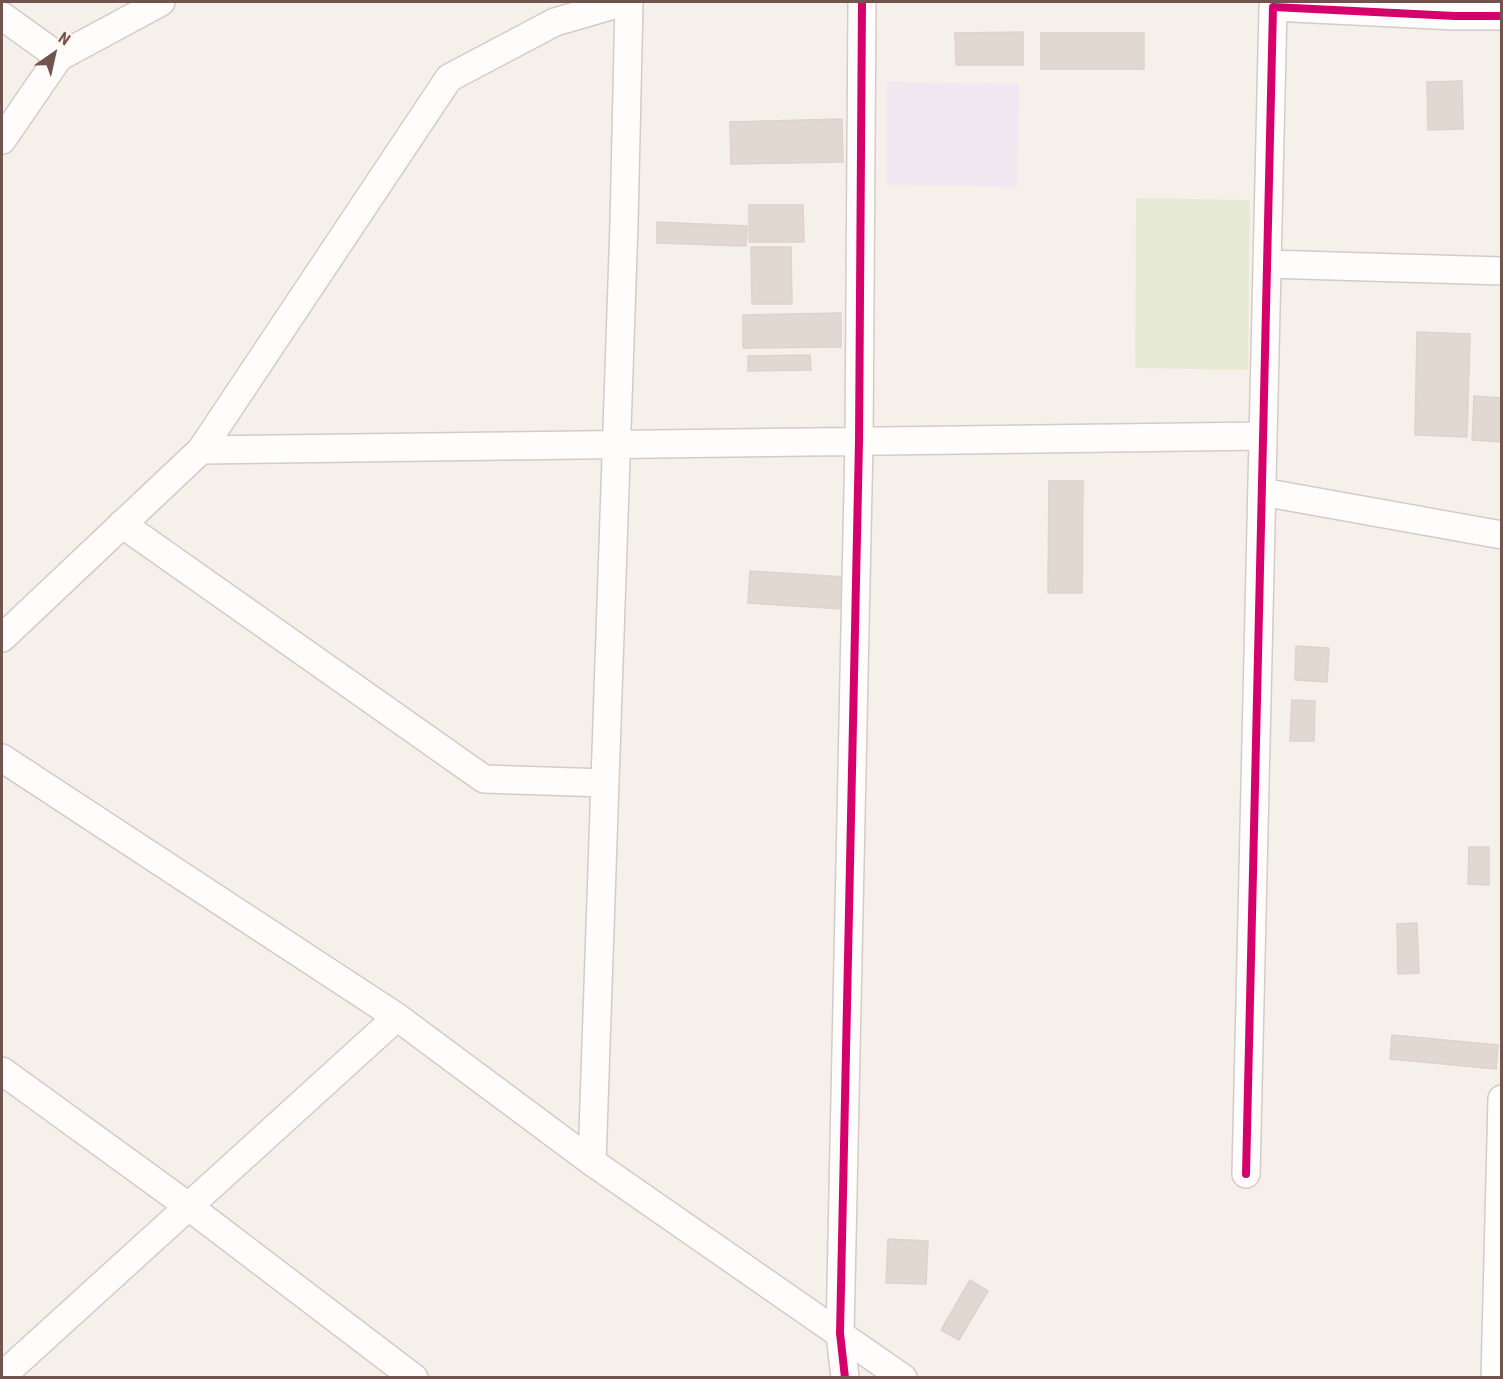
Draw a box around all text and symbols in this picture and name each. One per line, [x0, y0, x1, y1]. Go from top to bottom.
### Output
north arrow [24, 24, 84, 84]
text: N [55, 28, 74, 49]

